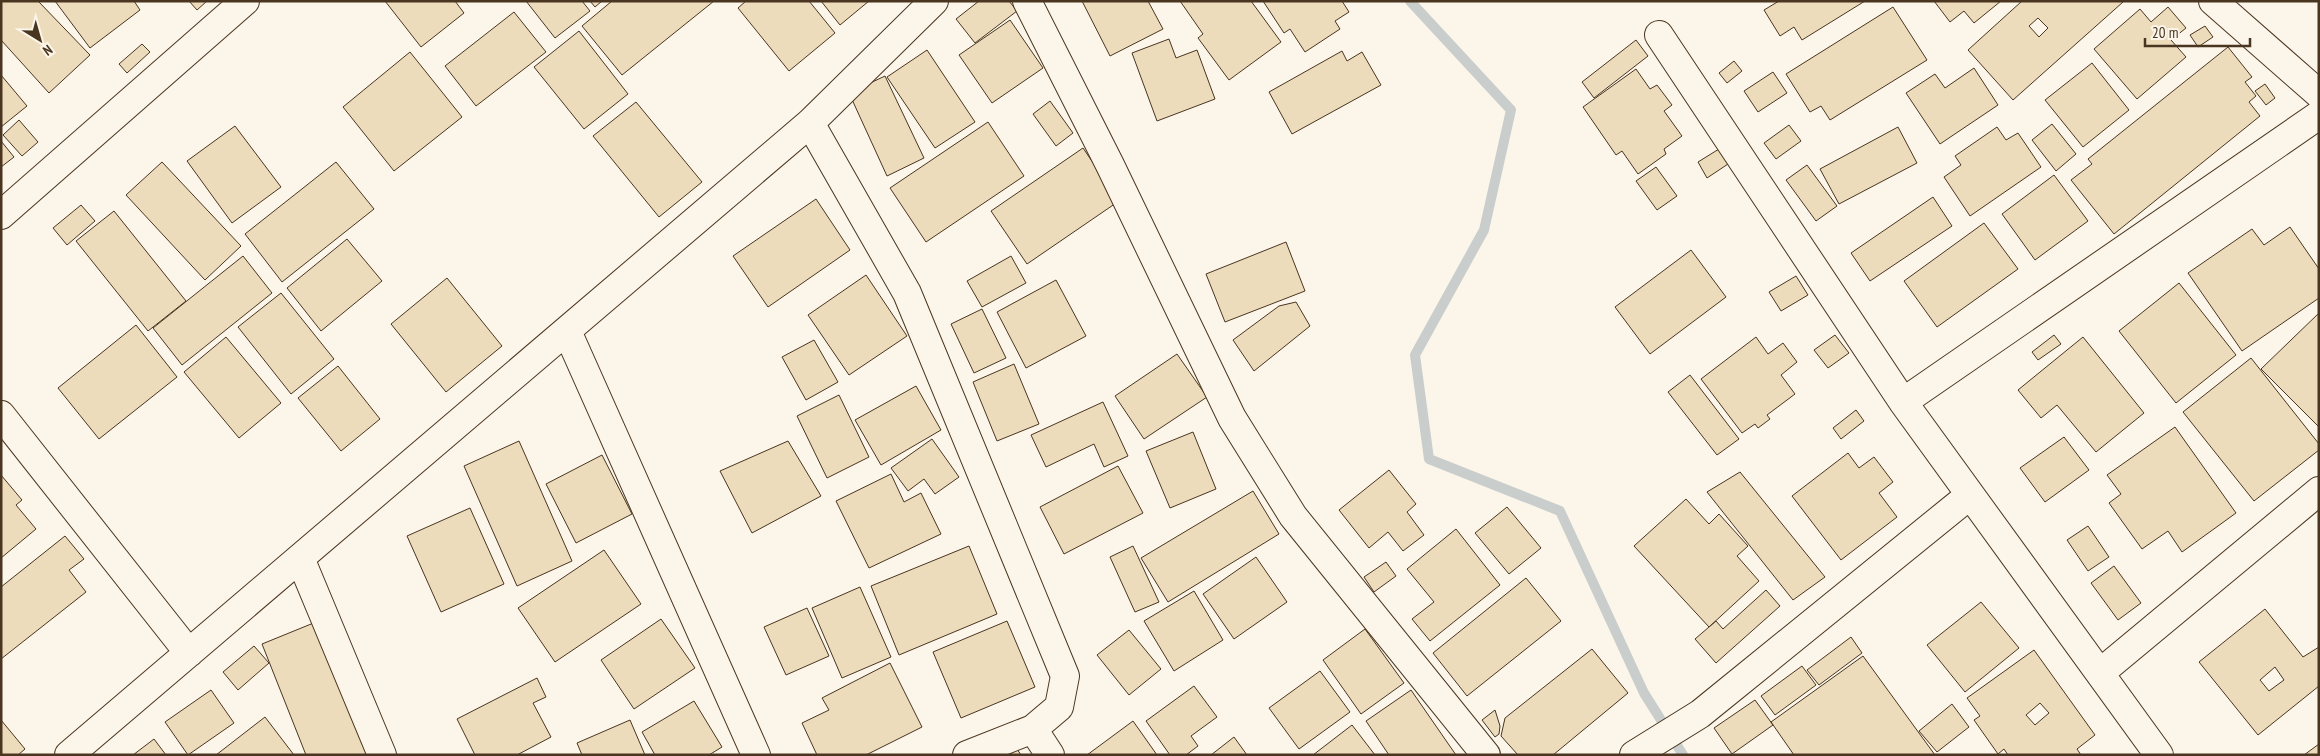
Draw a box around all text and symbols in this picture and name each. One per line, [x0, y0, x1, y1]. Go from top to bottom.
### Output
north arrow [15, 15, 65, 65]
scale bar [2145, 15, 2250, 47]
text: 20 m [2152, 23, 2178, 42]
text: N [39, 41, 56, 60]

